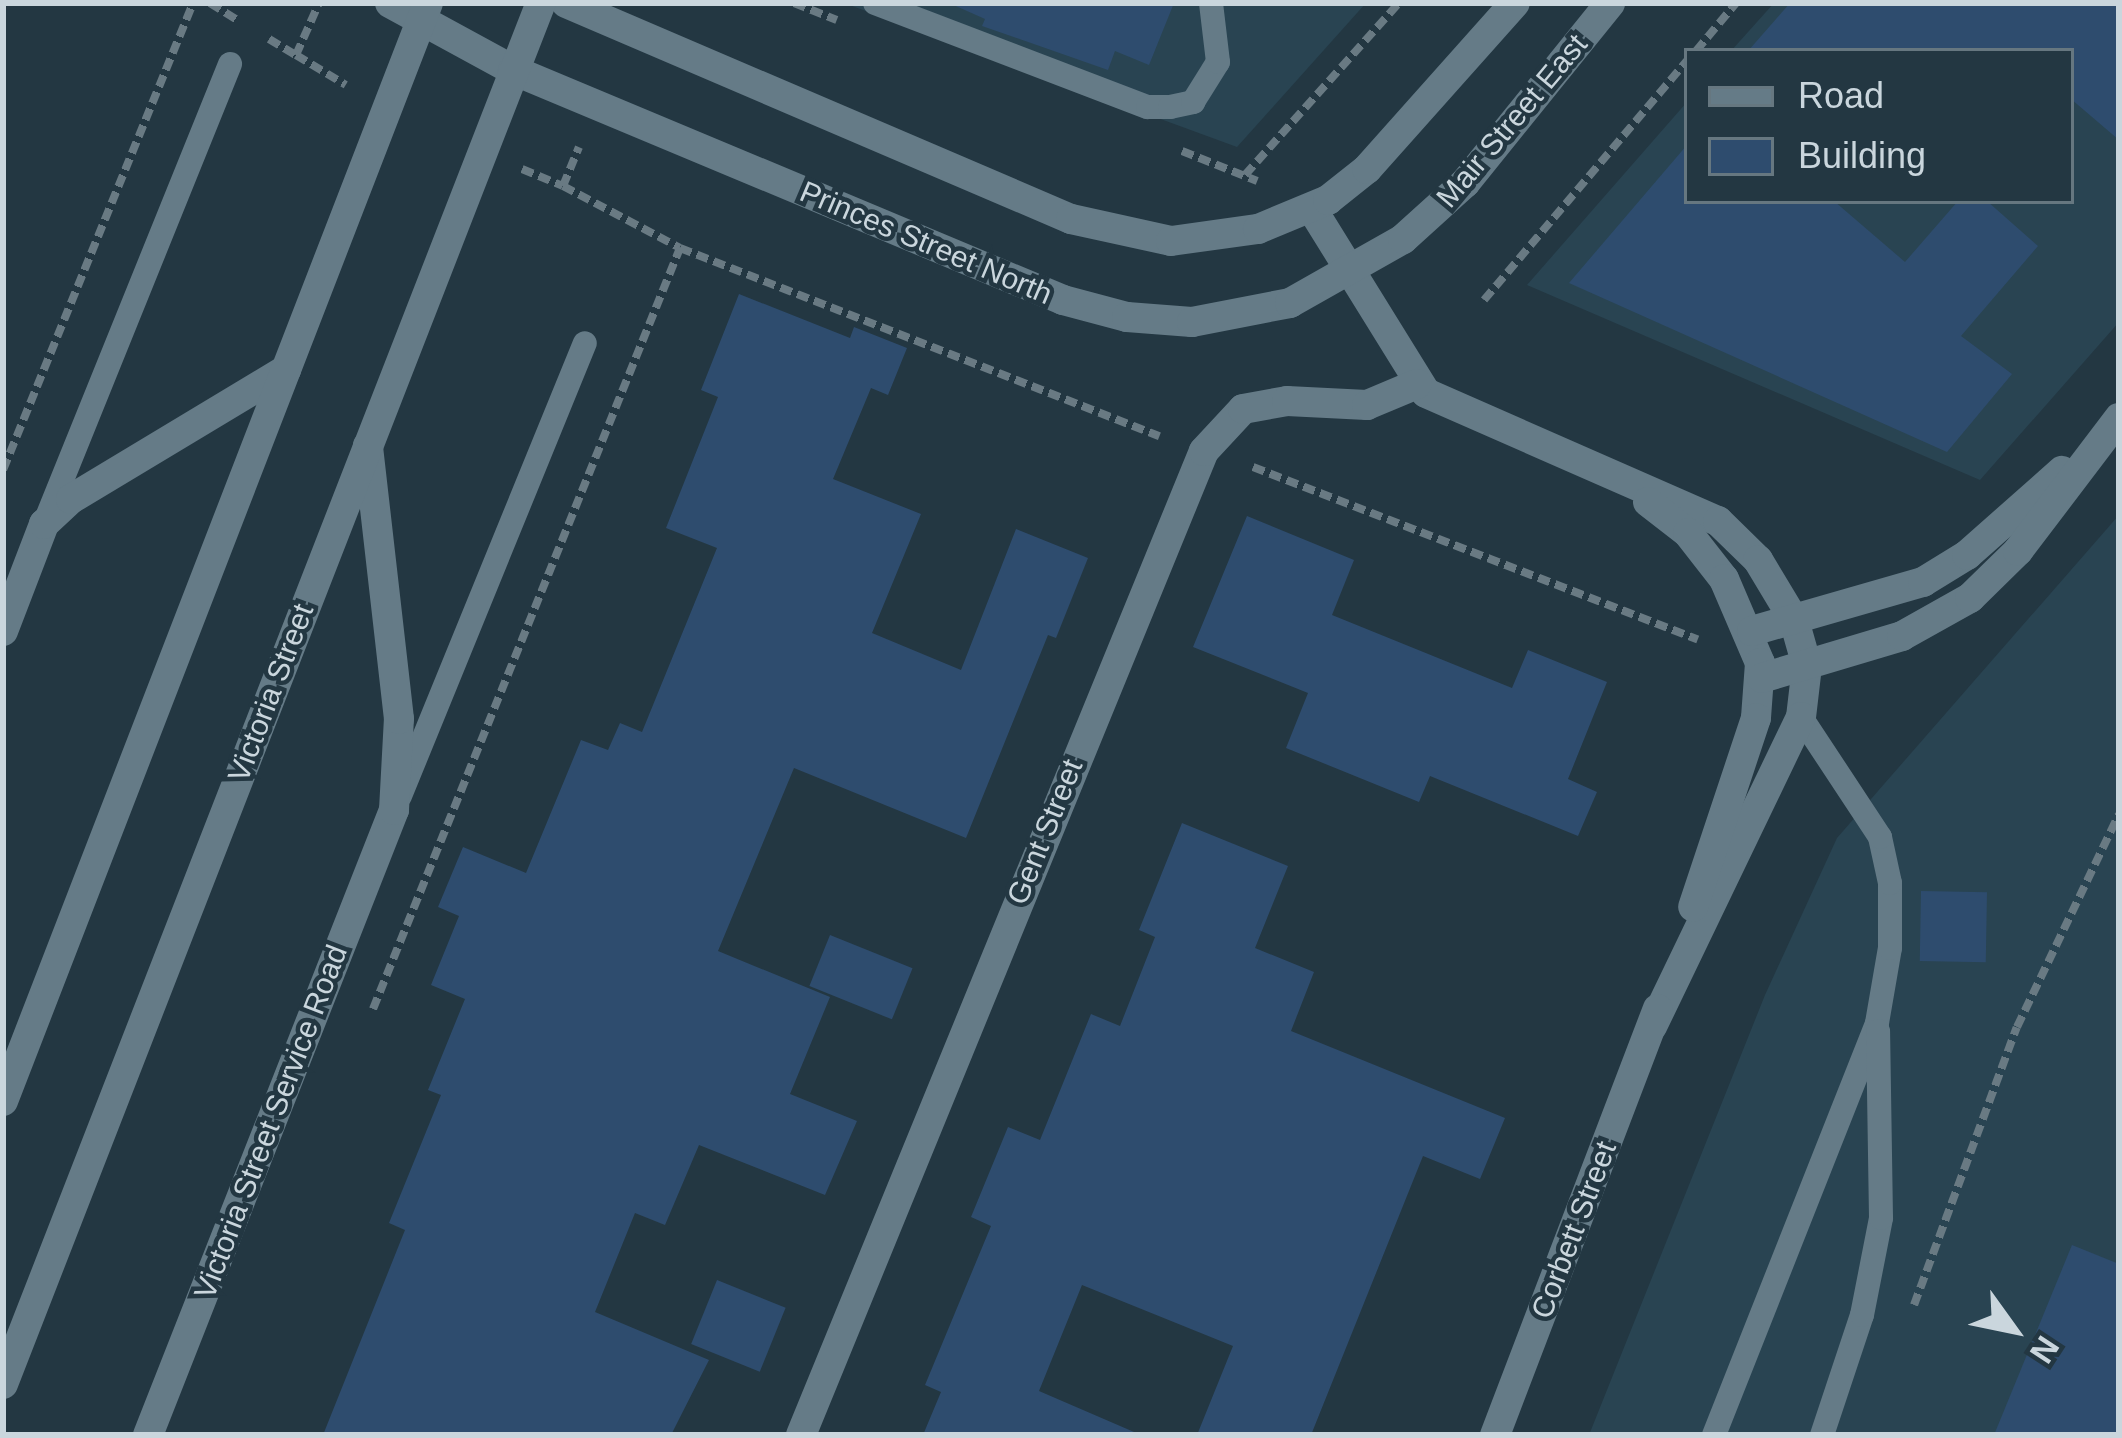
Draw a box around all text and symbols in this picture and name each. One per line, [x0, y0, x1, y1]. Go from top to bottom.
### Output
street label: Mair Street East [1429, 27, 1595, 215]
legend [1684, 48, 2074, 204]
text: Road [1798, 75, 1884, 116]
text: Building [1798, 135, 1926, 176]
street label: Princes Street North [795, 174, 1057, 312]
street label: Victoria Street [221, 599, 321, 787]
street label: Gent Street [1000, 754, 1090, 910]
street label: Victoria Street Service Road [187, 940, 355, 1304]
street label: Corbett Street [1524, 1136, 1624, 1324]
north arrow [1954, 1270, 2074, 1390]
text: N [2023, 1330, 2067, 1370]

